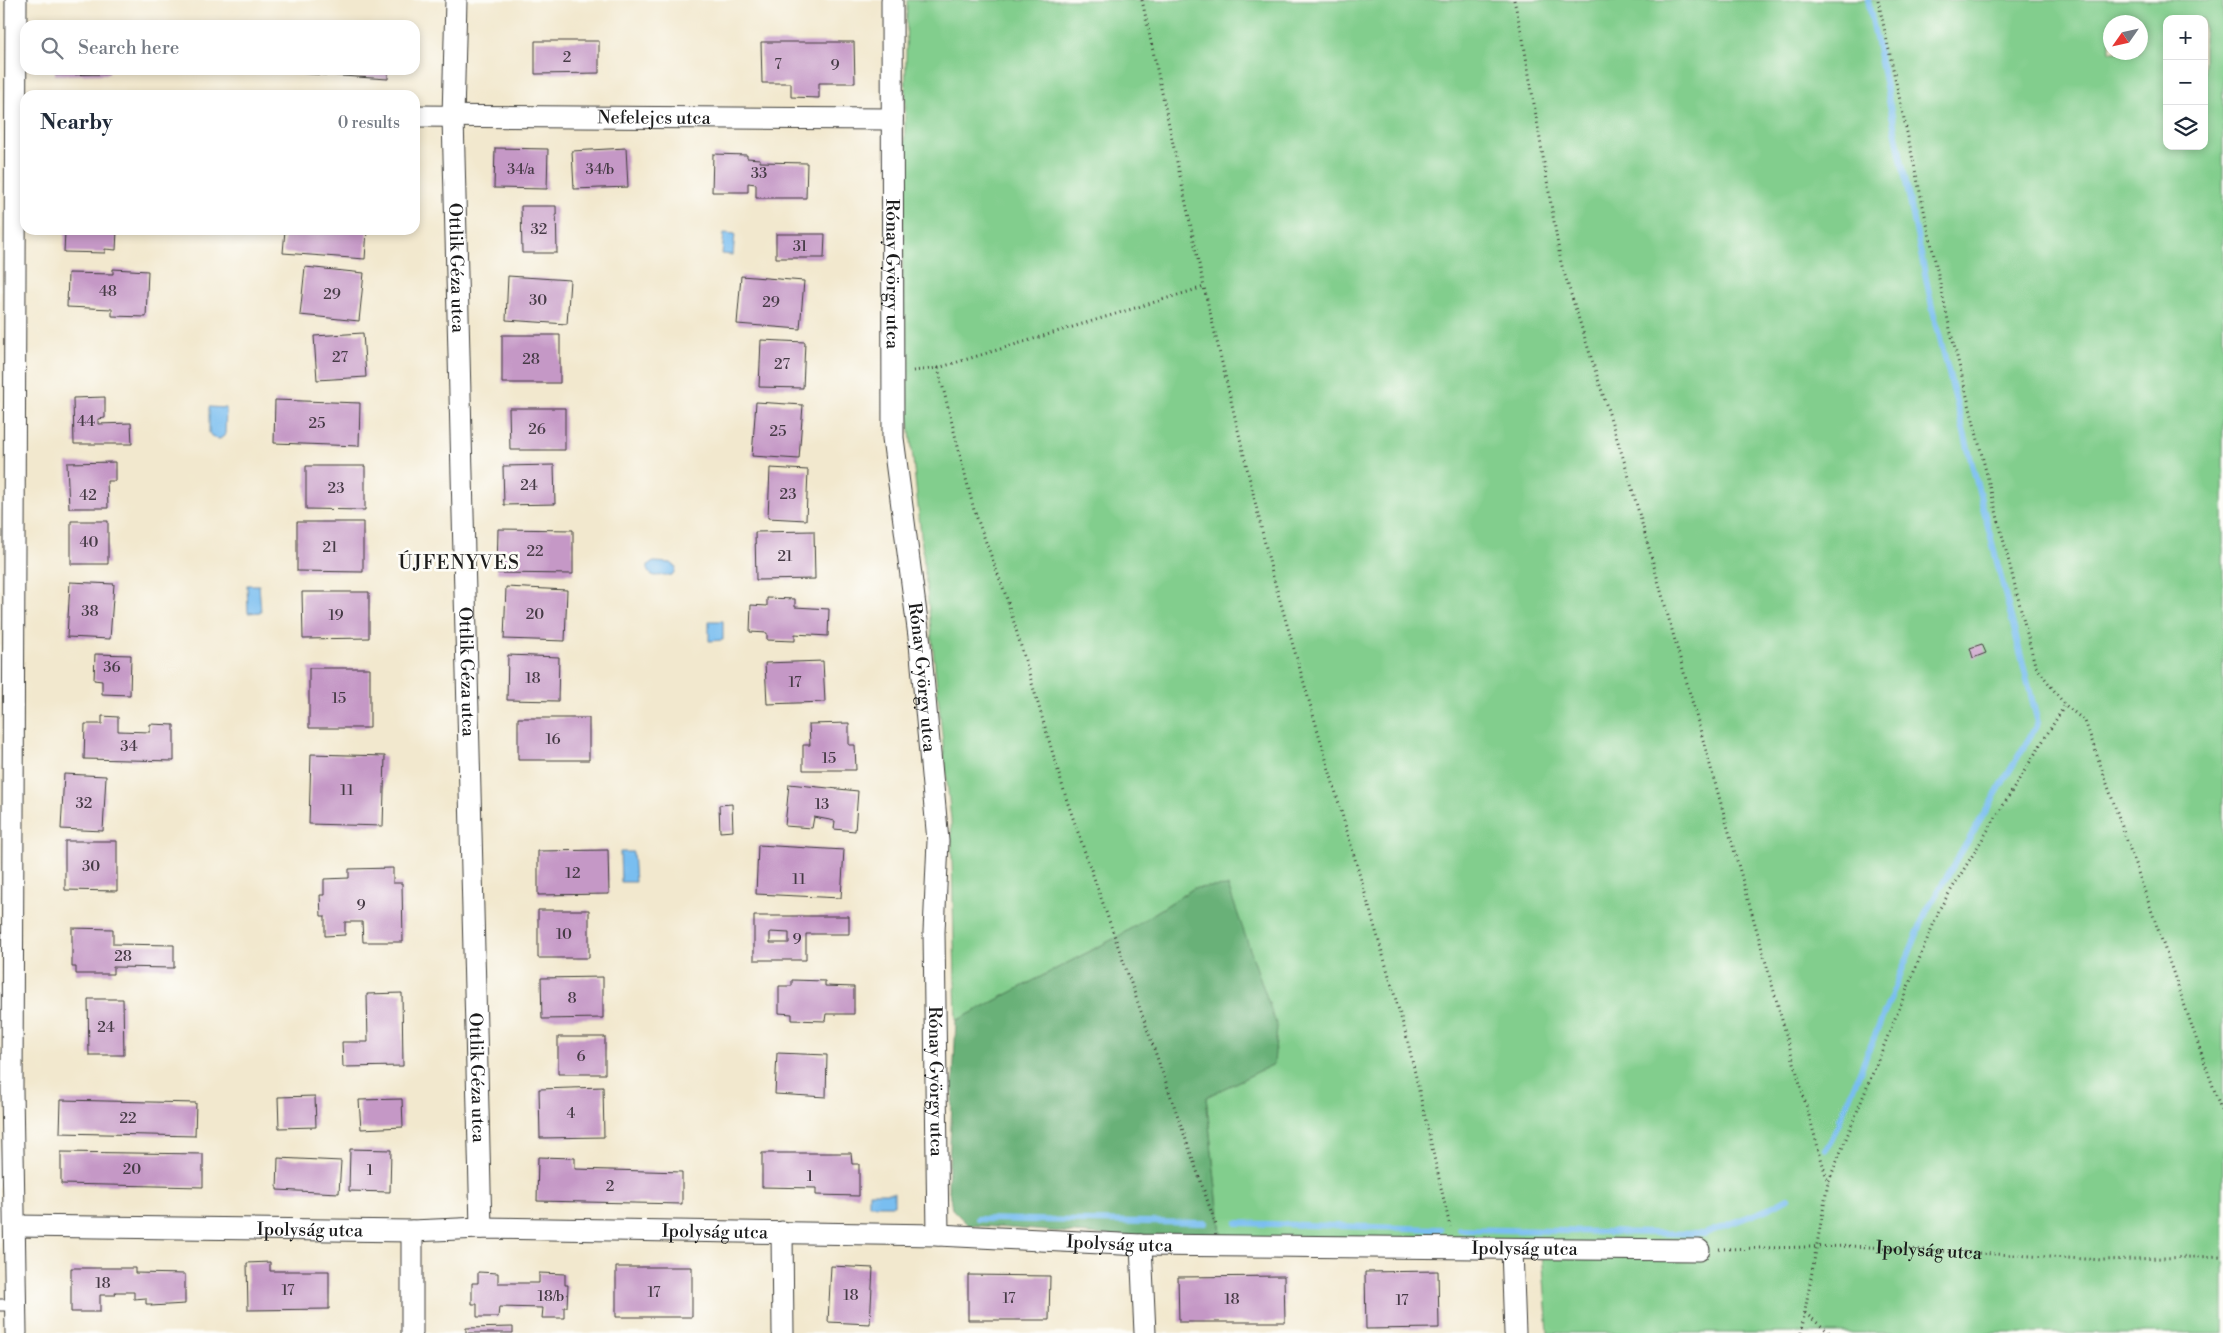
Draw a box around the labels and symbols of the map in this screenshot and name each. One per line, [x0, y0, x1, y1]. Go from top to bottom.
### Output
north arrow [2103, 15, 2148, 60]
house number: 2 [563, 48, 571, 67]
house number: 7 [774, 55, 782, 74]
house number: 9 [830, 56, 840, 75]
street label: Nefelejcs utca [597, 106, 712, 129]
house number: 34/a [507, 160, 535, 179]
house number: 34/b [586, 160, 614, 179]
house number: 33 [751, 164, 767, 183]
street label: Rónay György utca [881, 199, 904, 350]
street label: Ottlik Géza utca [444, 203, 470, 334]
house number: 32 [531, 220, 547, 239]
house number: 31 [793, 237, 808, 256]
house number: 48 [99, 282, 117, 301]
house number: 29 [323, 285, 341, 304]
house number: 30 [529, 291, 547, 310]
house number: 29 [762, 293, 780, 312]
house number: 27 [332, 348, 348, 367]
house number: 28 [522, 350, 540, 369]
house number: 27 [774, 355, 790, 374]
house number: 44 [77, 412, 95, 431]
house number: 25 [309, 414, 325, 433]
house number: 26 [528, 420, 546, 439]
house number: 25 [770, 422, 786, 441]
house number: 24 [520, 476, 538, 495]
house number: 23 [328, 479, 344, 498]
house number: 23 [780, 485, 796, 504]
house number: 42 [79, 486, 97, 505]
house number: 40 [80, 533, 98, 552]
house number: 21 [322, 538, 338, 557]
house number: 22 [526, 542, 544, 561]
house number: 21 [777, 547, 793, 566]
district label: ÚJFENYVES [398, 550, 520, 575]
street label: Rónay György utca [903, 601, 941, 754]
house number: 38 [81, 602, 99, 621]
house number: 20 [526, 605, 544, 624]
house number: 19 [328, 606, 344, 625]
street label: Ottlik Géza utca [454, 607, 480, 738]
house number: 36 [103, 658, 121, 677]
house number: 18 [525, 669, 541, 688]
house number: 17 [788, 673, 802, 692]
house number: 15 [332, 689, 346, 708]
house number: 16 [545, 730, 561, 749]
house number: 34 [120, 737, 138, 756]
house number: 15 [822, 749, 836, 768]
house number: 11 [340, 781, 354, 800]
house number: 32 [76, 794, 92, 813]
house number: 13 [815, 795, 829, 814]
house number: 30 [82, 857, 100, 876]
house number: 12 [565, 864, 581, 883]
house number: 11 [792, 870, 806, 889]
house number: 9 [356, 896, 366, 915]
house number: 10 [556, 925, 572, 944]
house number: 9 [792, 930, 802, 949]
house number: 28 [114, 947, 132, 966]
house number: 8 [567, 989, 577, 1008]
street label: Rónay György utca [923, 1006, 948, 1158]
street label: Ottlik Géza utca [464, 1012, 490, 1144]
house number: 24 [97, 1018, 115, 1037]
house number: 6 [576, 1047, 586, 1066]
house number: 4 [567, 1104, 576, 1123]
house number: 22 [119, 1109, 137, 1128]
house number: 20 [123, 1160, 141, 1179]
house number: 1 [367, 1161, 374, 1180]
house number: 1 [807, 1167, 814, 1186]
house number: 2 [606, 1177, 614, 1196]
street label: Ipolyság utca [257, 1218, 364, 1242]
street label: Ipolyság utca [662, 1219, 769, 1244]
street label: Ipolyság utca [1066, 1230, 1174, 1257]
street label: Ipolyság utca [1471, 1236, 1579, 1260]
street label: Ipolyság utca [1875, 1236, 1983, 1265]
house number: 18 [95, 1274, 111, 1293]
house number: 17 [281, 1281, 295, 1300]
house number: 17 [647, 1283, 661, 1302]
house number: 18 [843, 1286, 859, 1305]
house number: 18/b [538, 1287, 564, 1306]
house number: 17 [1002, 1289, 1016, 1308]
house number: 18 [1224, 1290, 1240, 1309]
house number: 17 [1395, 1291, 1409, 1310]

